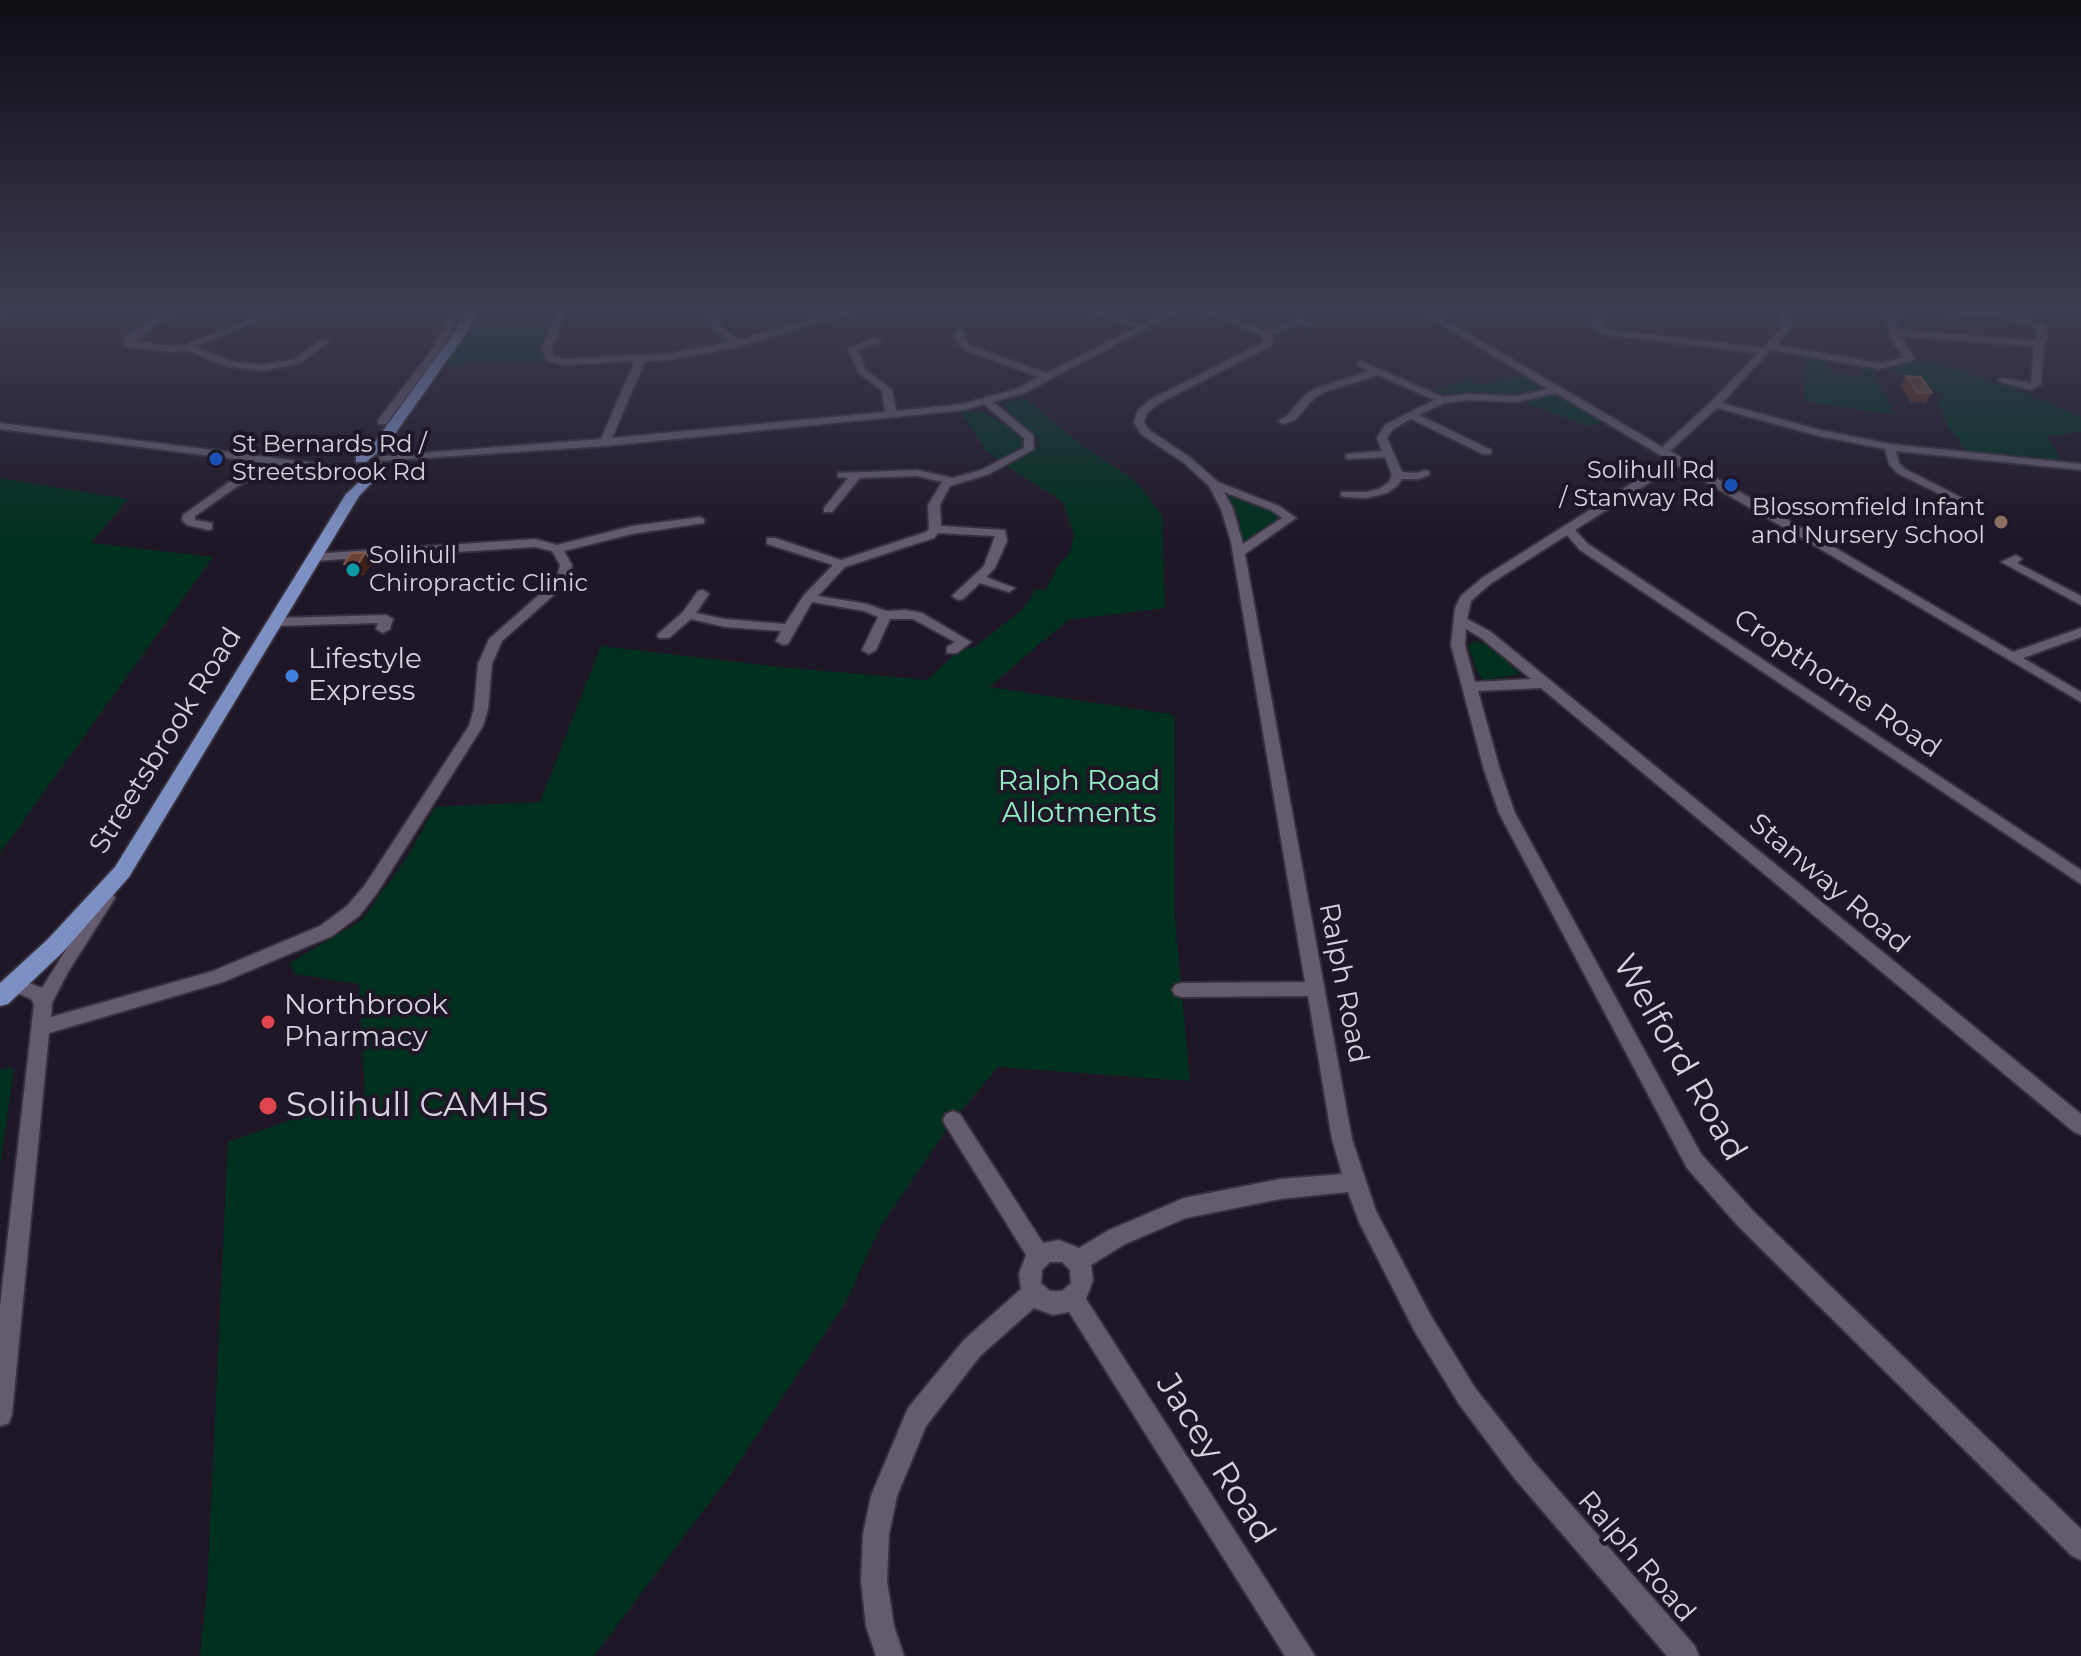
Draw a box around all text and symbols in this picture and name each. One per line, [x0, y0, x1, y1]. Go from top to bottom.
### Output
place label: St Bernards Rd / Streetsbrook Rd [232, 431, 427, 487]
marker: St Bernards Rd / Streetsbrook Rd [207, 450, 225, 468]
place label: Solihull Rd / Stanway Rd [1559, 457, 1715, 513]
marker: Solihull Rd / Stanway Rd [1722, 476, 1740, 494]
place label: Blossomfield Infant and Nursery School [1751, 494, 1985, 550]
marker: Blossomfield Infant and Nursery School [1992, 513, 2010, 531]
place label: Solihull Chiropractic Clinic [369, 542, 588, 598]
marker: Solihull Chiropractic Clinic [344, 561, 362, 579]
street label: Cropthorne Road [1727, 602, 1947, 766]
street label: Streetsbrook Road [83, 622, 249, 860]
place label: Lifestyle Express [308, 643, 422, 709]
marker: Lifestyle Express [283, 667, 301, 685]
park label: Ralph Road Allotments [998, 765, 1160, 831]
street label: Stanway Road [1742, 807, 1916, 961]
street label: Ralph Road [1311, 900, 1375, 1066]
street label: Welford Road [1603, 947, 1755, 1169]
place label: Northbrook Pharmacy [284, 989, 448, 1055]
marker: Northbrook Pharmacy [259, 1013, 277, 1031]
place label: Solihull CAMHS [286, 1086, 548, 1126]
marker: Solihull CAMHS [257, 1095, 279, 1117]
street label: Jacey Road [1147, 1367, 1283, 1551]
street label: Ralph Road [1570, 1485, 1702, 1629]

